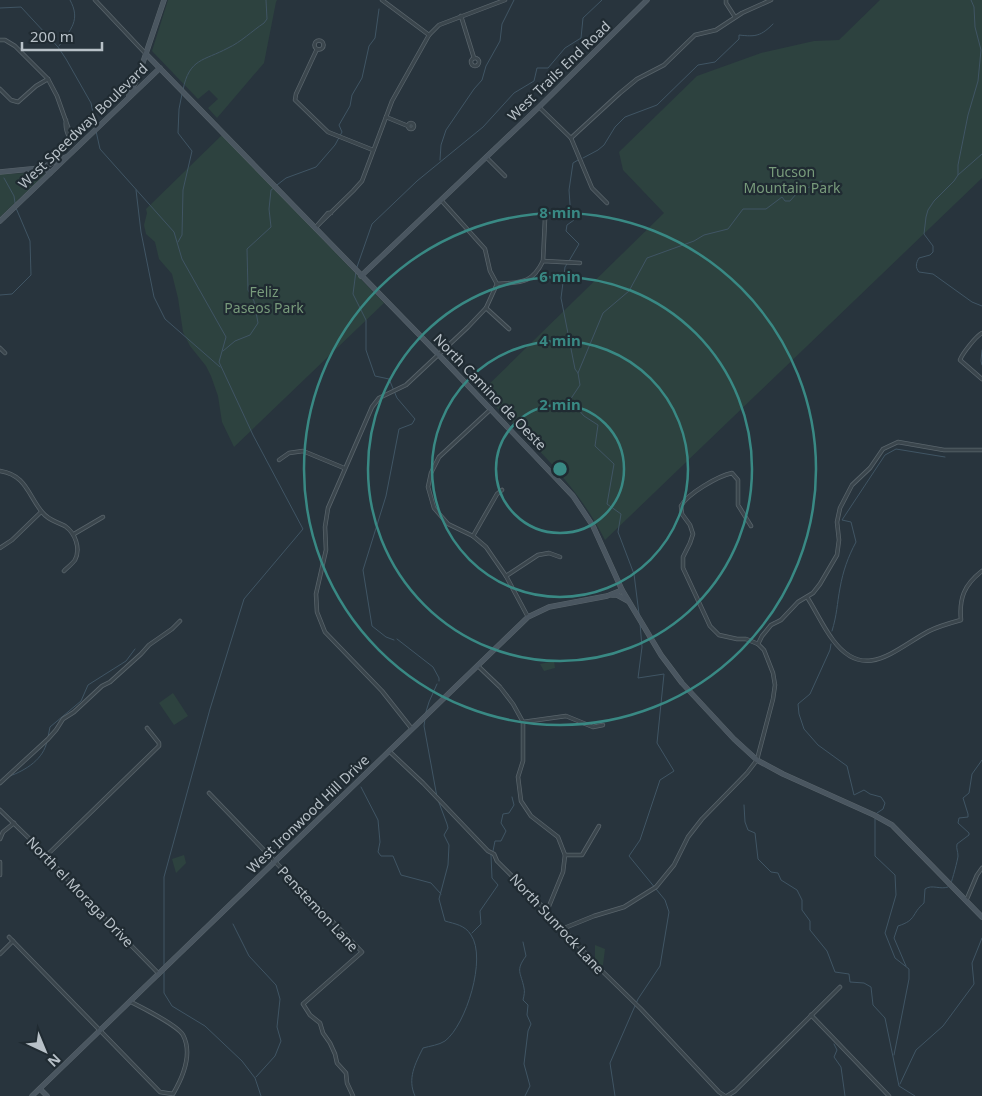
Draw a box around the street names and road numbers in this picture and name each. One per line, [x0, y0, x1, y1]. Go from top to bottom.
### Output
street label: West Trails End Road [503, 16, 614, 125]
street label: West Speedway Boulevard [14, 59, 151, 193]
street label: North Camino de Oeste [430, 329, 551, 454]
street label: West Ironwood Hill Drive [242, 750, 373, 877]
street label: North el Moraga Drive [23, 832, 138, 951]
street label: Penstemon Lane [274, 862, 363, 956]
street label: North Sunrock Lane [506, 869, 609, 978]

